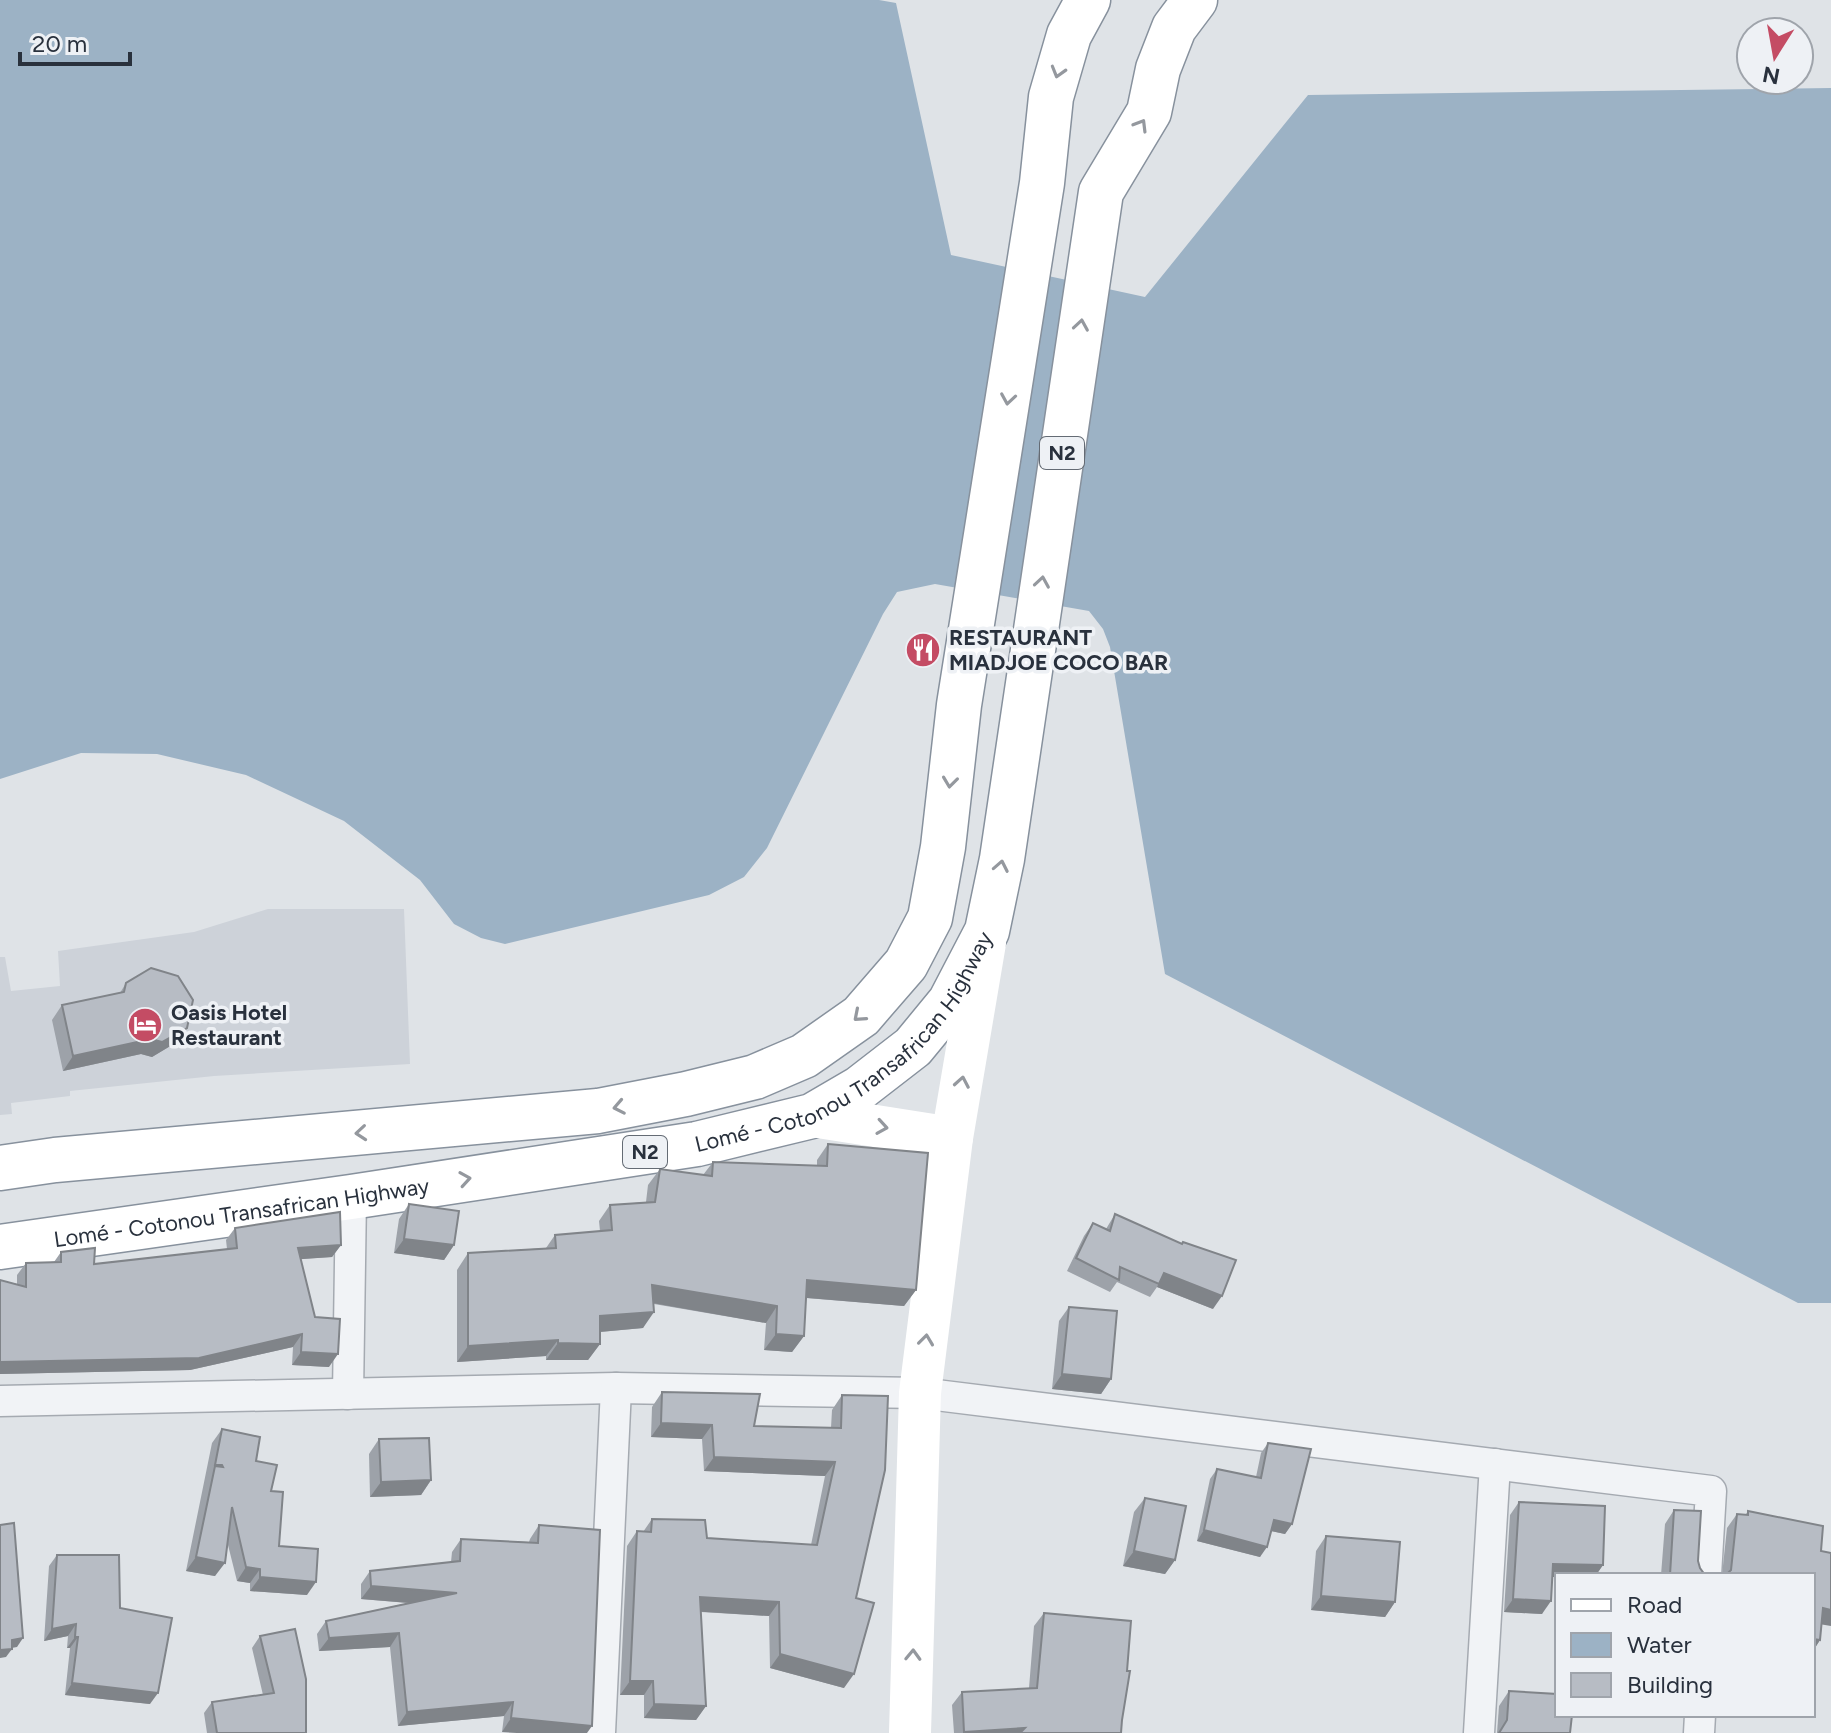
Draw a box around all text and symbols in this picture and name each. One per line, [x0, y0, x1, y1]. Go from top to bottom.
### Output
scale bar [20, 16, 130, 66]
north arrow [1735, 16, 1815, 96]
text: 20 m [32, 29, 87, 58]
text: N [1760, 60, 1782, 90]
one-way arrow [1051, 64, 1067, 78]
one-way arrow [1131, 119, 1147, 134]
one-way arrow [1072, 318, 1089, 332]
one-way arrow [1000, 392, 1017, 405]
road number: N2 [1040, 437, 1084, 469]
one-way arrow [1033, 575, 1050, 589]
place label: RESTAURANT MIADJOE COCO BAR [949, 624, 1168, 676]
restaurant icon: RESTAURANT MIADJOE COCO BAR [904, 631, 942, 669]
one-way arrow [942, 776, 959, 789]
one-way arrow [991, 859, 1008, 873]
street label: Lomé - Cotonou Transafrican Highway [692, 927, 999, 1158]
place label: Oasis Hotel Restaurant [171, 999, 287, 1051]
hotel icon: Oasis Hotel Restaurant [126, 1006, 164, 1044]
one-way arrow [853, 1006, 868, 1021]
one-way arrow [953, 1075, 970, 1089]
one-way arrow [613, 1098, 626, 1115]
one-way arrow [875, 1118, 889, 1135]
one-way arrow [354, 1124, 367, 1141]
road number: N2 [623, 1136, 667, 1168]
one-way arrow [458, 1171, 472, 1188]
street label: Lomé - Cotonou Transafrican Highway [52, 1172, 432, 1253]
one-way arrow [918, 1333, 935, 1346]
legend [1555, 1573, 1815, 1717]
text: Road [1627, 1590, 1682, 1619]
text: Water [1627, 1630, 1692, 1659]
one-way arrow [904, 1648, 921, 1661]
text: Building [1627, 1670, 1713, 1699]

